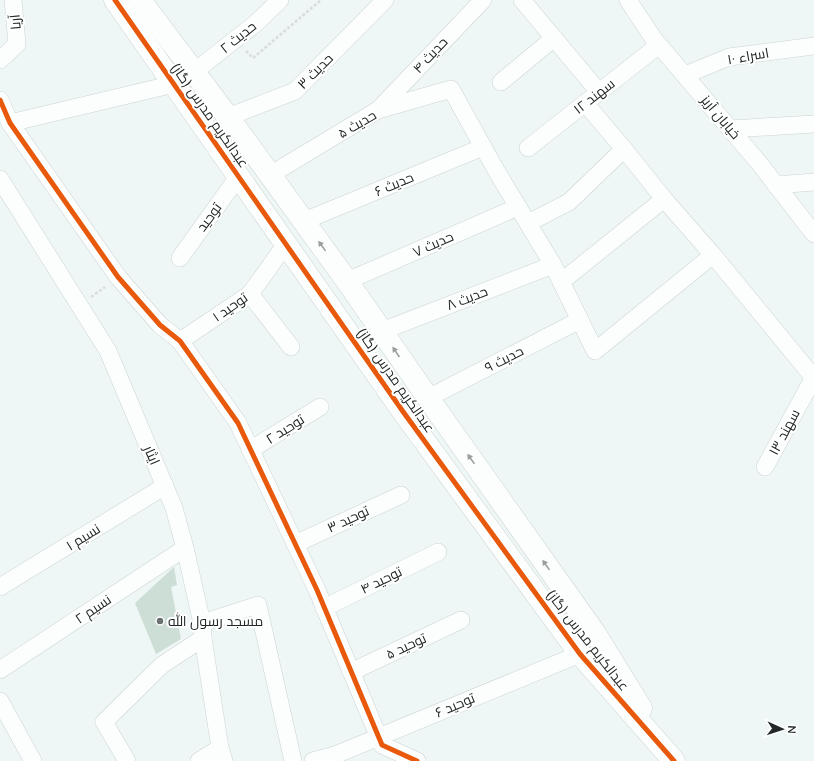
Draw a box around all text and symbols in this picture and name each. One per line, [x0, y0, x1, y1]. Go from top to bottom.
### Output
street label: آریا [5, 13, 26, 30]
street label: حدیث ۲ [216, 17, 260, 58]
street label: حدیث ۴ [409, 33, 452, 78]
street label: اسراء ۱۰ [726, 43, 770, 70]
street label: حدیث ۳ [293, 49, 337, 93]
street label: عبدالکریم مدرس (گاز) [166, 59, 253, 172]
street label: سهند ۱۲ [570, 74, 619, 119]
street label: خیابان آریز [696, 90, 745, 143]
street label: حدیث ۵ [334, 106, 380, 143]
street label: حدیث ۶ [372, 168, 417, 201]
street label: توحید [193, 199, 226, 236]
street label: حدیث ۷ [410, 227, 457, 262]
one-way arrow [318, 240, 326, 251]
street label: حدیث ۸ [444, 282, 491, 315]
street label: توحید ۱ [209, 288, 252, 326]
street label: عبدالکریم مدرس (گاز) [352, 324, 439, 437]
street label: حدیث ۹ [482, 342, 527, 377]
one-way arrow [393, 346, 400, 358]
street label: سهند ۱۳ [764, 406, 805, 459]
street label: توحید ۲ [262, 410, 308, 449]
street label: ایثار [139, 442, 164, 468]
one-way arrow [467, 453, 475, 464]
street label: توحید ۳ [324, 501, 373, 537]
street label: نسیم ۱ [63, 520, 104, 555]
one-way arrow [542, 559, 550, 570]
street label: توحید ۴ [357, 562, 405, 599]
street label: عبدالکریم مدرس (گاز) [542, 585, 633, 695]
street label: نسیم ۲ [71, 590, 115, 629]
place label: مسجد رسول الله [168, 612, 263, 631]
marker: مسجد رسول الله [155, 616, 165, 626]
street label: توحید ۵ [383, 629, 430, 664]
street label: توحید ۶ [432, 689, 478, 722]
north arrow [762, 709, 802, 749]
text: N [784, 725, 799, 734]

